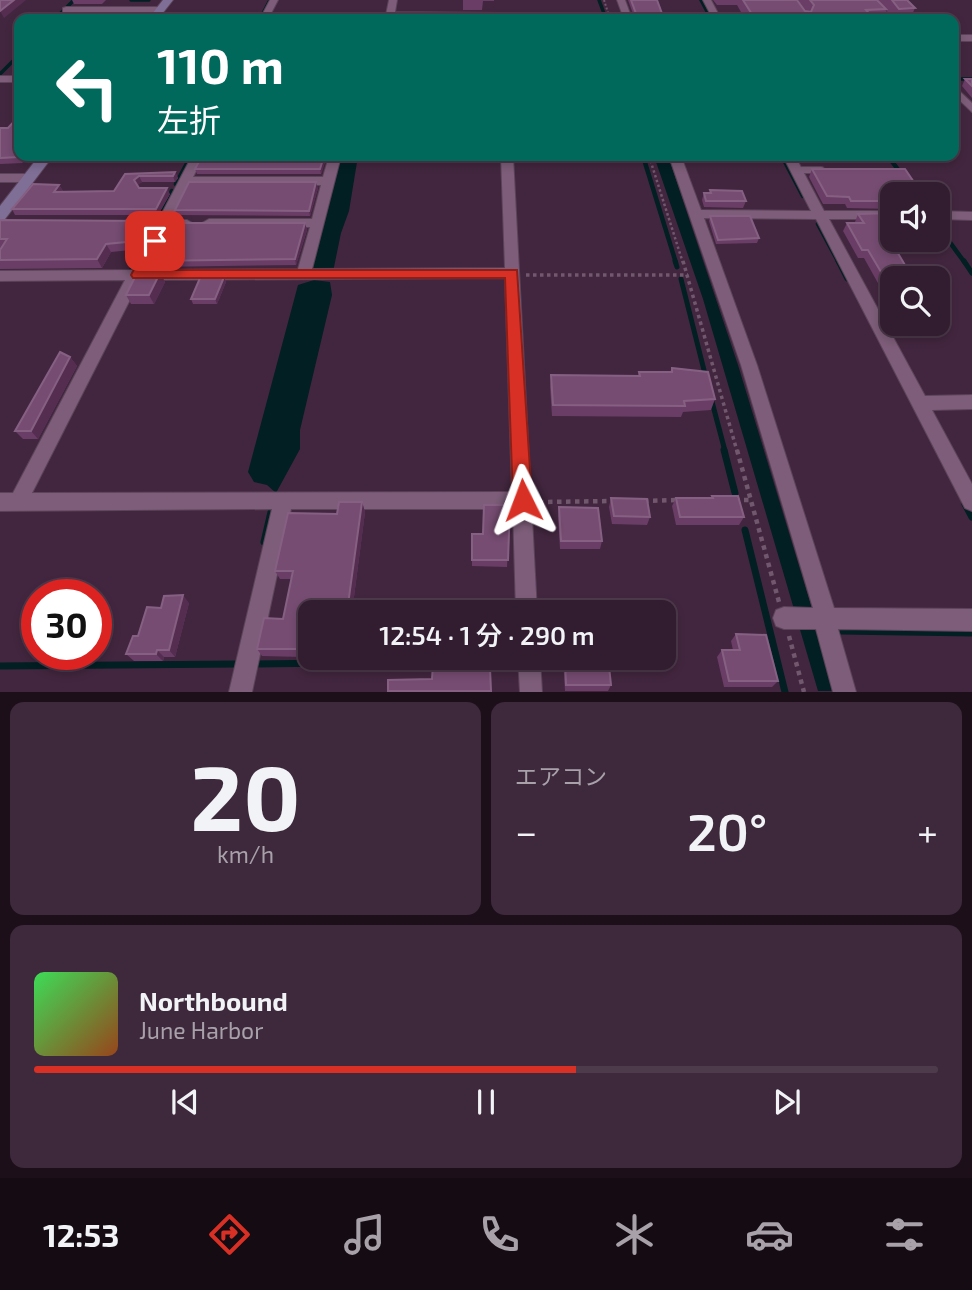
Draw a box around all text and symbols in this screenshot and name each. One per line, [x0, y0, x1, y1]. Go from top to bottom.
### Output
text: 110 m [157, 35, 284, 94]
icon: left [42, 42, 133, 133]
text: 左折 [157, 100, 221, 138]
map controls [880, 182, 950, 336]
button: sound [880, 182, 950, 252]
pin [125, 211, 185, 271]
icon: arrive [136, 222, 174, 260]
button: search [880, 266, 950, 336]
position arrow [486, 463, 560, 537]
speed limit sign: 30 [21, 579, 112, 670]
text: 12:54 · 1 分 · 290 m [379, 619, 595, 650]
text: 20 [190, 740, 301, 849]
text: エアコン [515, 762, 607, 790]
text: 20° [687, 799, 767, 861]
text: − [515, 808, 537, 854]
text: + [917, 808, 938, 854]
text: km/h [217, 840, 274, 868]
text: Northbound [139, 985, 288, 1016]
text: June Harbor [139, 1016, 263, 1044]
icon: previous [166, 1083, 204, 1121]
icon: pause [467, 1083, 505, 1121]
icon: next [768, 1083, 806, 1121]
icon: directions [205, 1210, 254, 1259]
icon: music [340, 1210, 389, 1259]
icon: phone [475, 1210, 524, 1259]
icon: climate [610, 1210, 659, 1259]
icon: car [745, 1210, 794, 1259]
icon: filters [880, 1210, 929, 1259]
text: 12:53 [43, 1215, 119, 1253]

